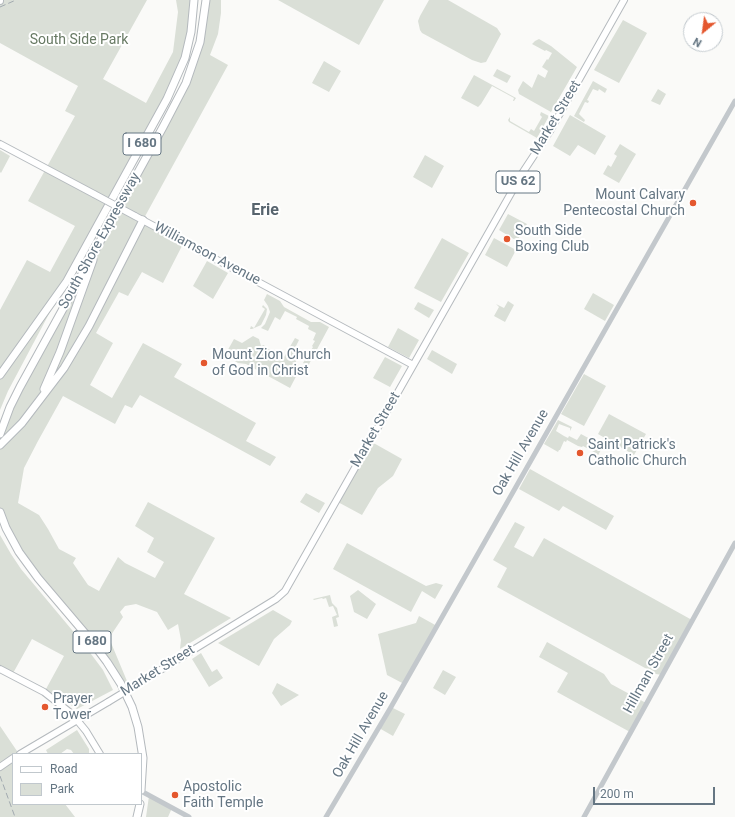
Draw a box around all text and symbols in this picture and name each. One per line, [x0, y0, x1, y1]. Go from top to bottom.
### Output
north arrow [683, 12, 723, 52]
park label: South Side Park [30, 32, 128, 48]
text: N [691, 34, 704, 50]
street label: Market Street [527, 78, 585, 158]
road number: I 680 [123, 133, 161, 155]
street label: South Shore Expressway [56, 170, 144, 312]
road number: US 62 [496, 171, 540, 193]
place label: Mount Calvary Pentecostal Church [563, 187, 685, 220]
marker: Mount Calvary Pentecostal Church [688, 198, 698, 208]
district label: Erie [251, 201, 279, 221]
street label: Williamson Avenue [151, 219, 263, 289]
place label: South Side Boxing Club [515, 223, 589, 256]
marker: South Side Boxing Club [502, 234, 512, 244]
place label: Mount Zion Church of God in Christ [212, 347, 331, 380]
marker: Mount Zion Church of God in Christ [199, 358, 209, 368]
street label: Market Street [348, 389, 404, 471]
street label: Oak Hill Avenue [489, 407, 553, 499]
place label: Saint Patrick's Catholic Church [588, 437, 687, 470]
marker: Saint Patrick's Catholic Church [575, 448, 585, 458]
road number: I 680 [73, 631, 111, 653]
street label: Hillman Street [620, 631, 678, 717]
street label: Market Street [118, 642, 198, 700]
street label: Oak Hill Avenue [329, 689, 393, 781]
place label: Prayer Tower [53, 691, 93, 724]
marker: Prayer Tower [40, 702, 50, 712]
legend [12, 753, 142, 805]
text: Road [50, 762, 78, 776]
place label: Apostolic Faith Temple [183, 779, 263, 812]
scale bar [595, 779, 717, 805]
text: Park [50, 782, 74, 796]
text: 200 m [600, 787, 634, 801]
marker: Apostolic Faith Temple [170, 790, 180, 800]

